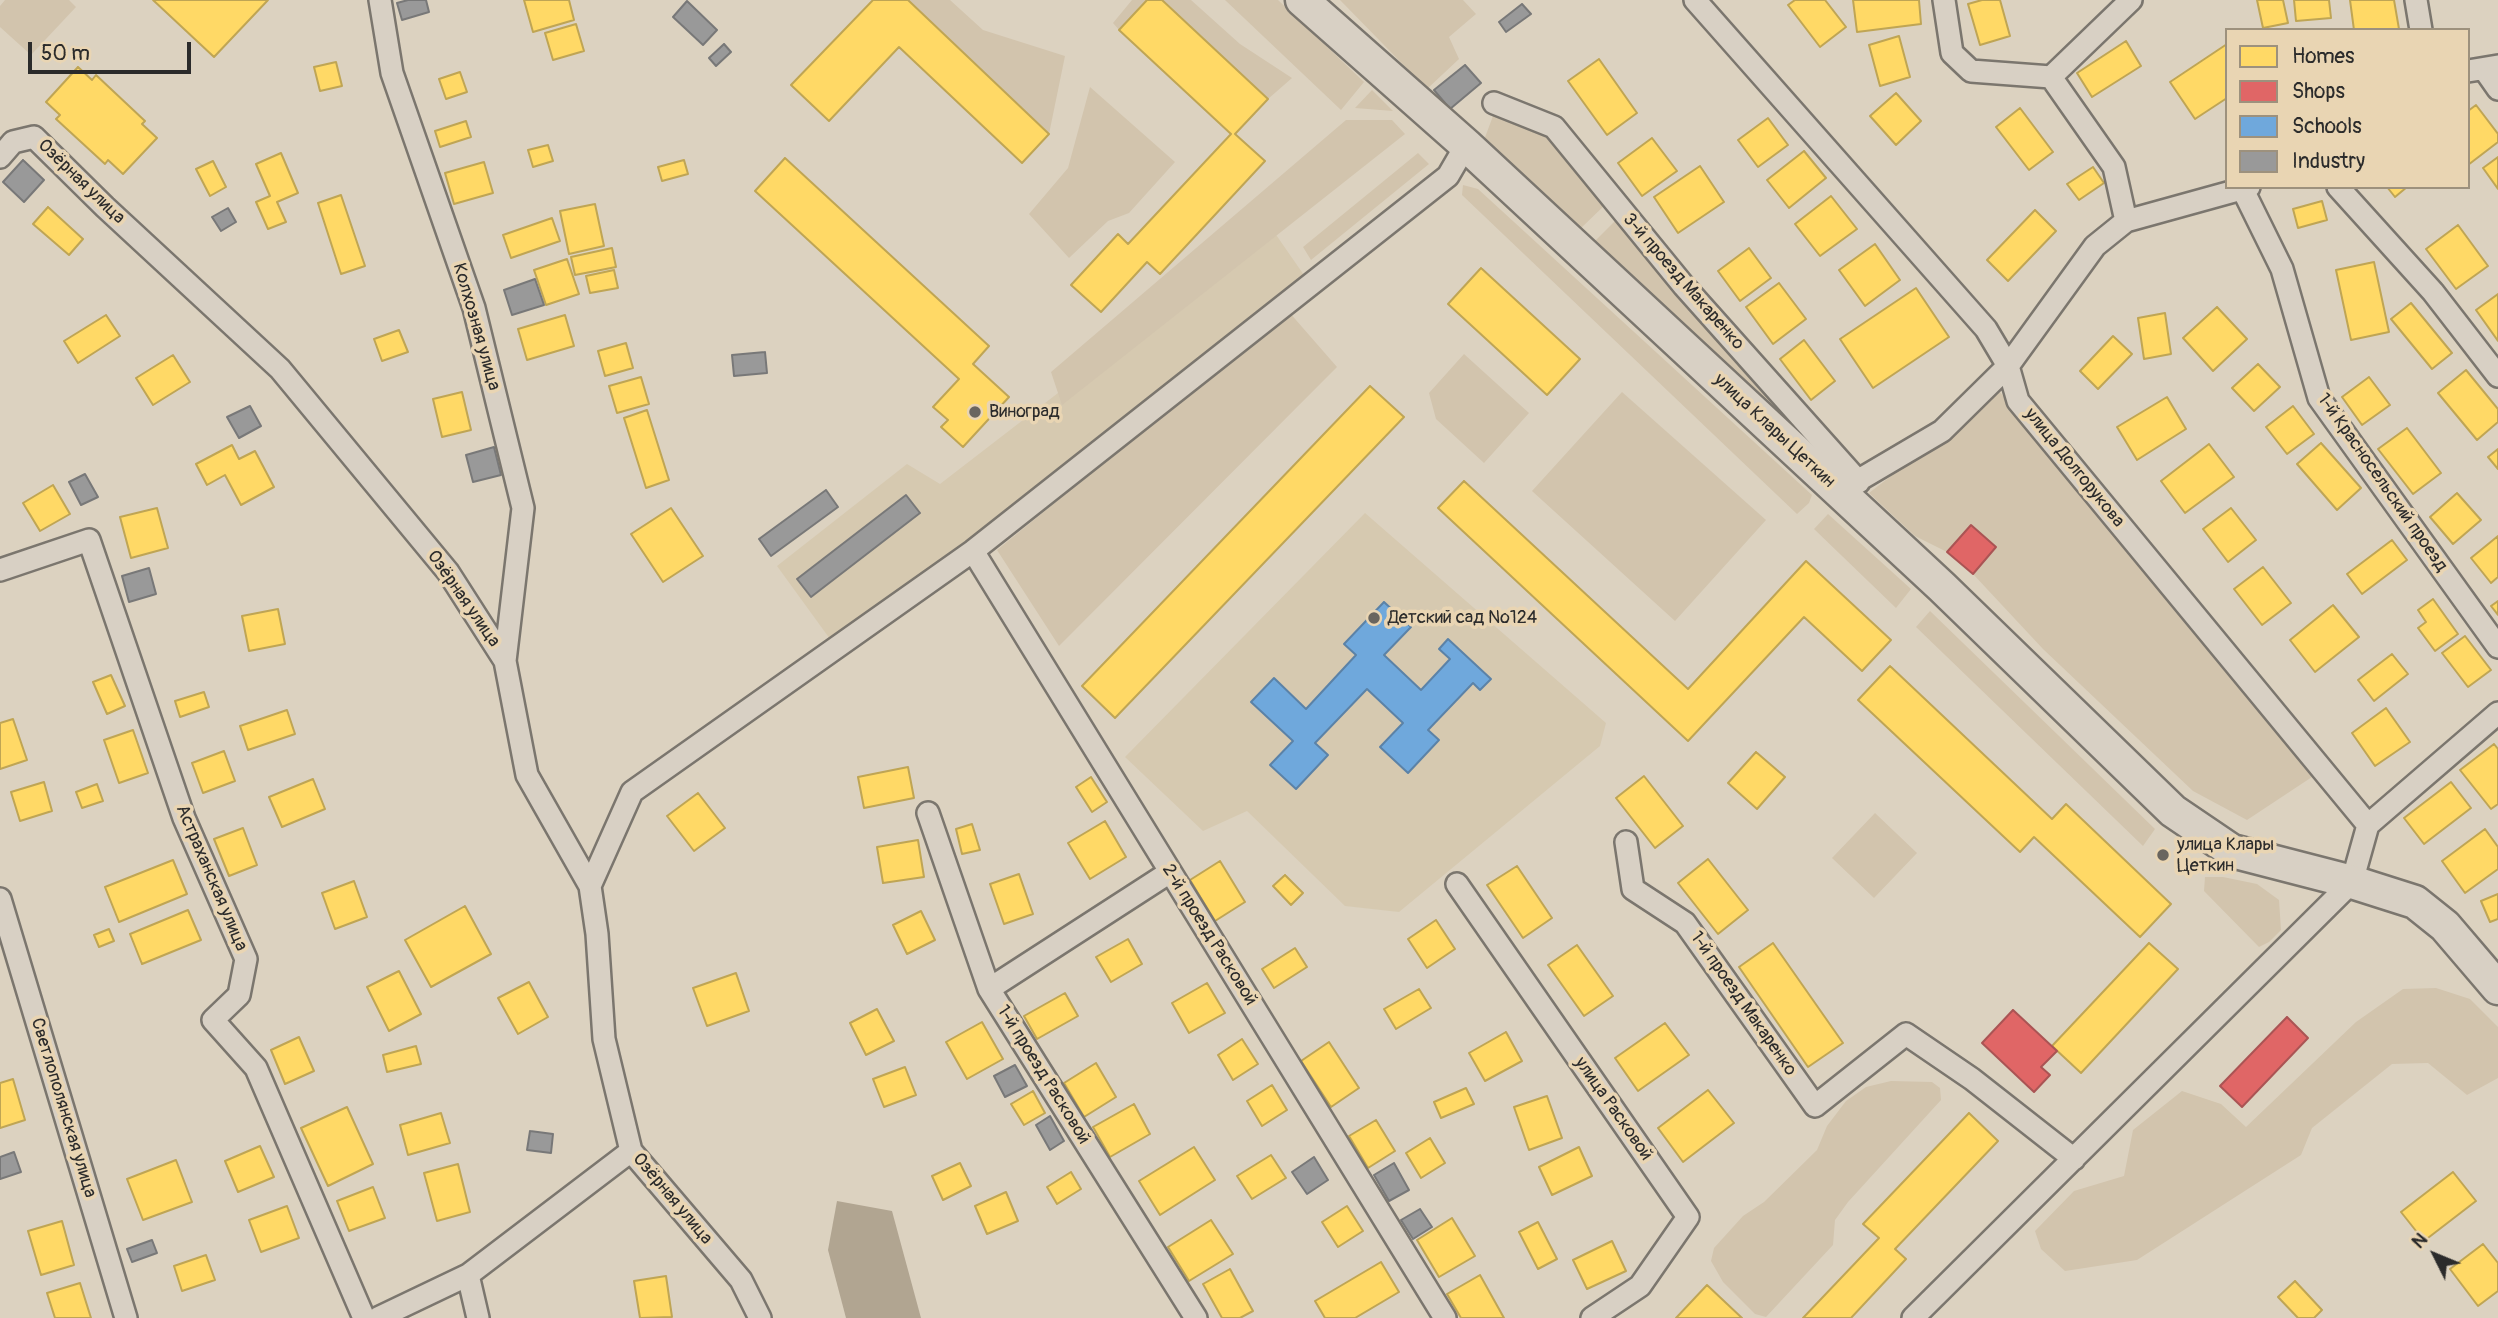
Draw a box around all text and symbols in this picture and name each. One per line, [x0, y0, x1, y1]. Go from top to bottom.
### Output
scale bar [32, 28, 194, 72]
legend [2225, 28, 2470, 189]
text: 50 m [41, 40, 90, 67]
text: Homes [2292, 43, 2354, 70]
text: Shops [2292, 78, 2345, 105]
text: Schools [2292, 113, 2362, 140]
street label: Озёрная улица [33, 135, 129, 229]
text: Industry [2292, 148, 2365, 175]
street label: 3-й проезд Макаренко [1618, 209, 1748, 355]
street label: Колхозная улица [448, 261, 504, 393]
street label: улица Клары Цеткин [1709, 369, 1839, 493]
street label: 1-й Красносельский проезд [2312, 390, 2452, 576]
place label: Виноград [989, 401, 1060, 423]
marker: Виноград [967, 404, 983, 420]
street label: улица Долгорукова [2019, 404, 2129, 532]
street label: Озёрная улица [422, 547, 504, 651]
place label: Детский сад №124 [1388, 607, 1537, 629]
marker: Детский сад №124 [1366, 610, 1382, 626]
street label: Астраханская улица [170, 802, 252, 954]
place label: улица Клары Цеткин [2177, 834, 2274, 876]
marker: улица Клары Цеткин [2155, 847, 2171, 863]
street label: 2-й проезд Расковой [1157, 860, 1261, 1010]
street label: 1-й проезд Макаренко [1685, 928, 1801, 1080]
street label: 1-й проезд Расковой [992, 1002, 1094, 1148]
street label: Светлополянская улица [25, 1016, 101, 1200]
street label: улица Расковой [1569, 1053, 1657, 1165]
street label: Озёрная улица [627, 1149, 717, 1249]
north arrow [2400, 1220, 2470, 1290]
text: N [2406, 1228, 2433, 1254]

